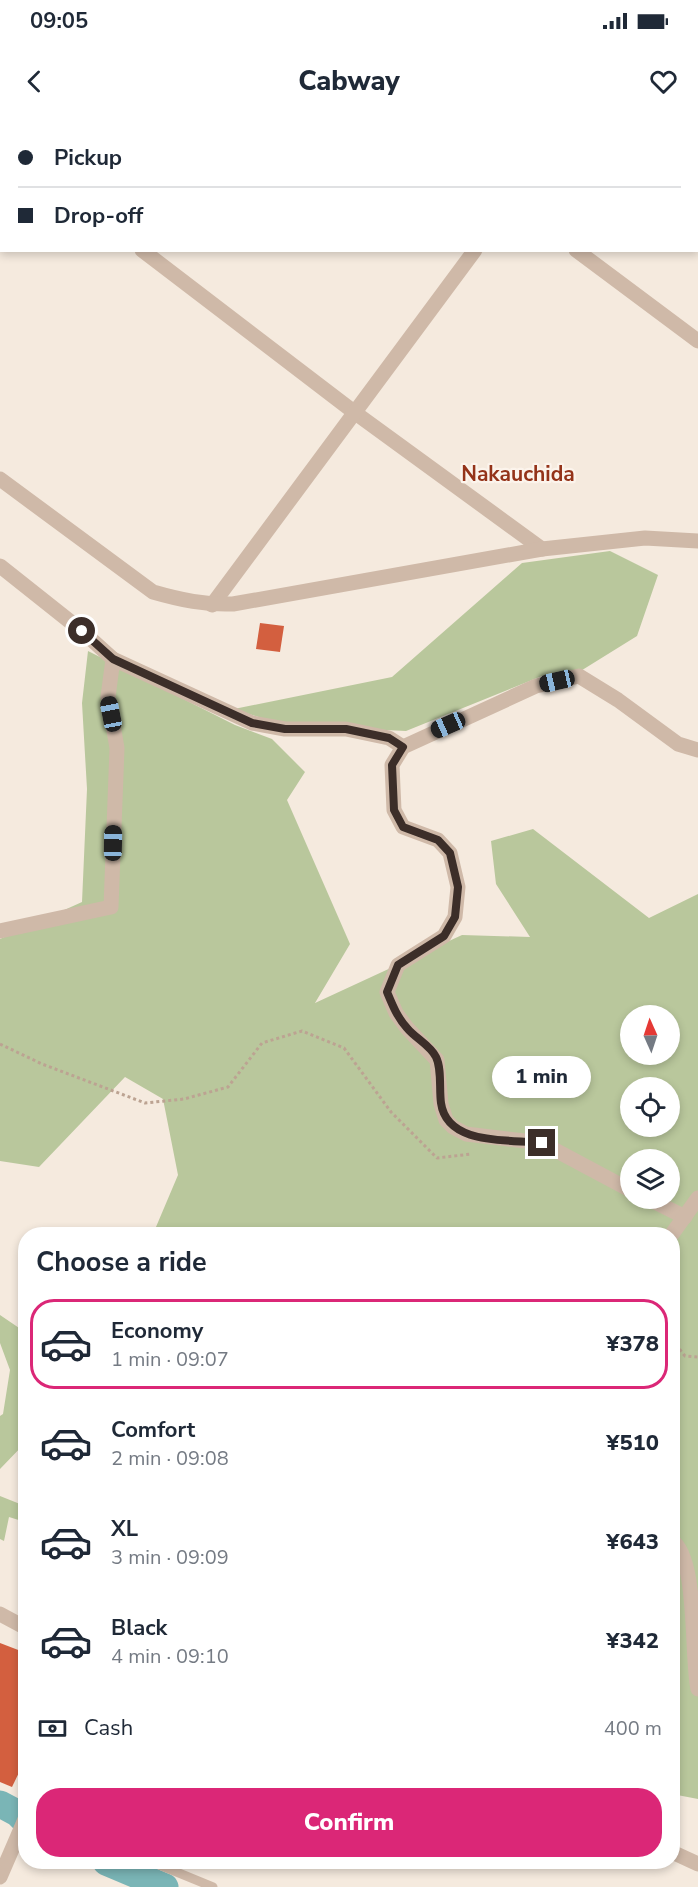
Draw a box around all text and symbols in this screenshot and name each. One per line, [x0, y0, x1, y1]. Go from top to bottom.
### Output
text: 09:05 [30, 6, 88, 36]
text: Cabway [298, 63, 400, 100]
icon: back [18, 65, 51, 98]
icon: heart [647, 65, 680, 98]
text: Pickup [54, 143, 122, 173]
text: Drop-off [54, 201, 143, 231]
district label: Nakauchida [461, 460, 575, 488]
route start [68, 617, 95, 644]
car [537, 668, 577, 694]
car [99, 695, 123, 733]
car [428, 709, 468, 741]
car [104, 825, 122, 861]
north arrow [620, 1005, 680, 1065]
map controls [620, 1005, 680, 1209]
callout: 1 min [492, 1056, 592, 1098]
text: 1 min [515, 1063, 568, 1090]
button: locate [620, 1077, 680, 1137]
route end [528, 1129, 555, 1156]
button: layers [620, 1149, 680, 1209]
text: Choose a ride [36, 1244, 207, 1281]
text: Economy [111, 1316, 203, 1346]
icon: car [39, 1317, 93, 1371]
text: ¥378 [606, 1329, 659, 1359]
text: 1 min · 09:07 [111, 1346, 229, 1373]
text: Comfort [111, 1415, 195, 1445]
icon: car [39, 1416, 93, 1470]
text: ¥510 [606, 1428, 659, 1458]
text: 2 min · 09:08 [111, 1445, 229, 1472]
text: XL [111, 1514, 138, 1544]
icon: car [39, 1515, 93, 1569]
text: ¥643 [606, 1527, 659, 1557]
text: 3 min · 09:09 [111, 1544, 229, 1571]
text: Black [111, 1613, 167, 1643]
icon: car [39, 1614, 93, 1668]
text: ¥342 [606, 1626, 659, 1656]
text: 4 min · 09:10 [111, 1643, 229, 1670]
icon: cash [36, 1712, 69, 1745]
text: Cash [84, 1713, 133, 1743]
text: 400 m [604, 1715, 662, 1742]
button: Confirm [36, 1788, 662, 1857]

